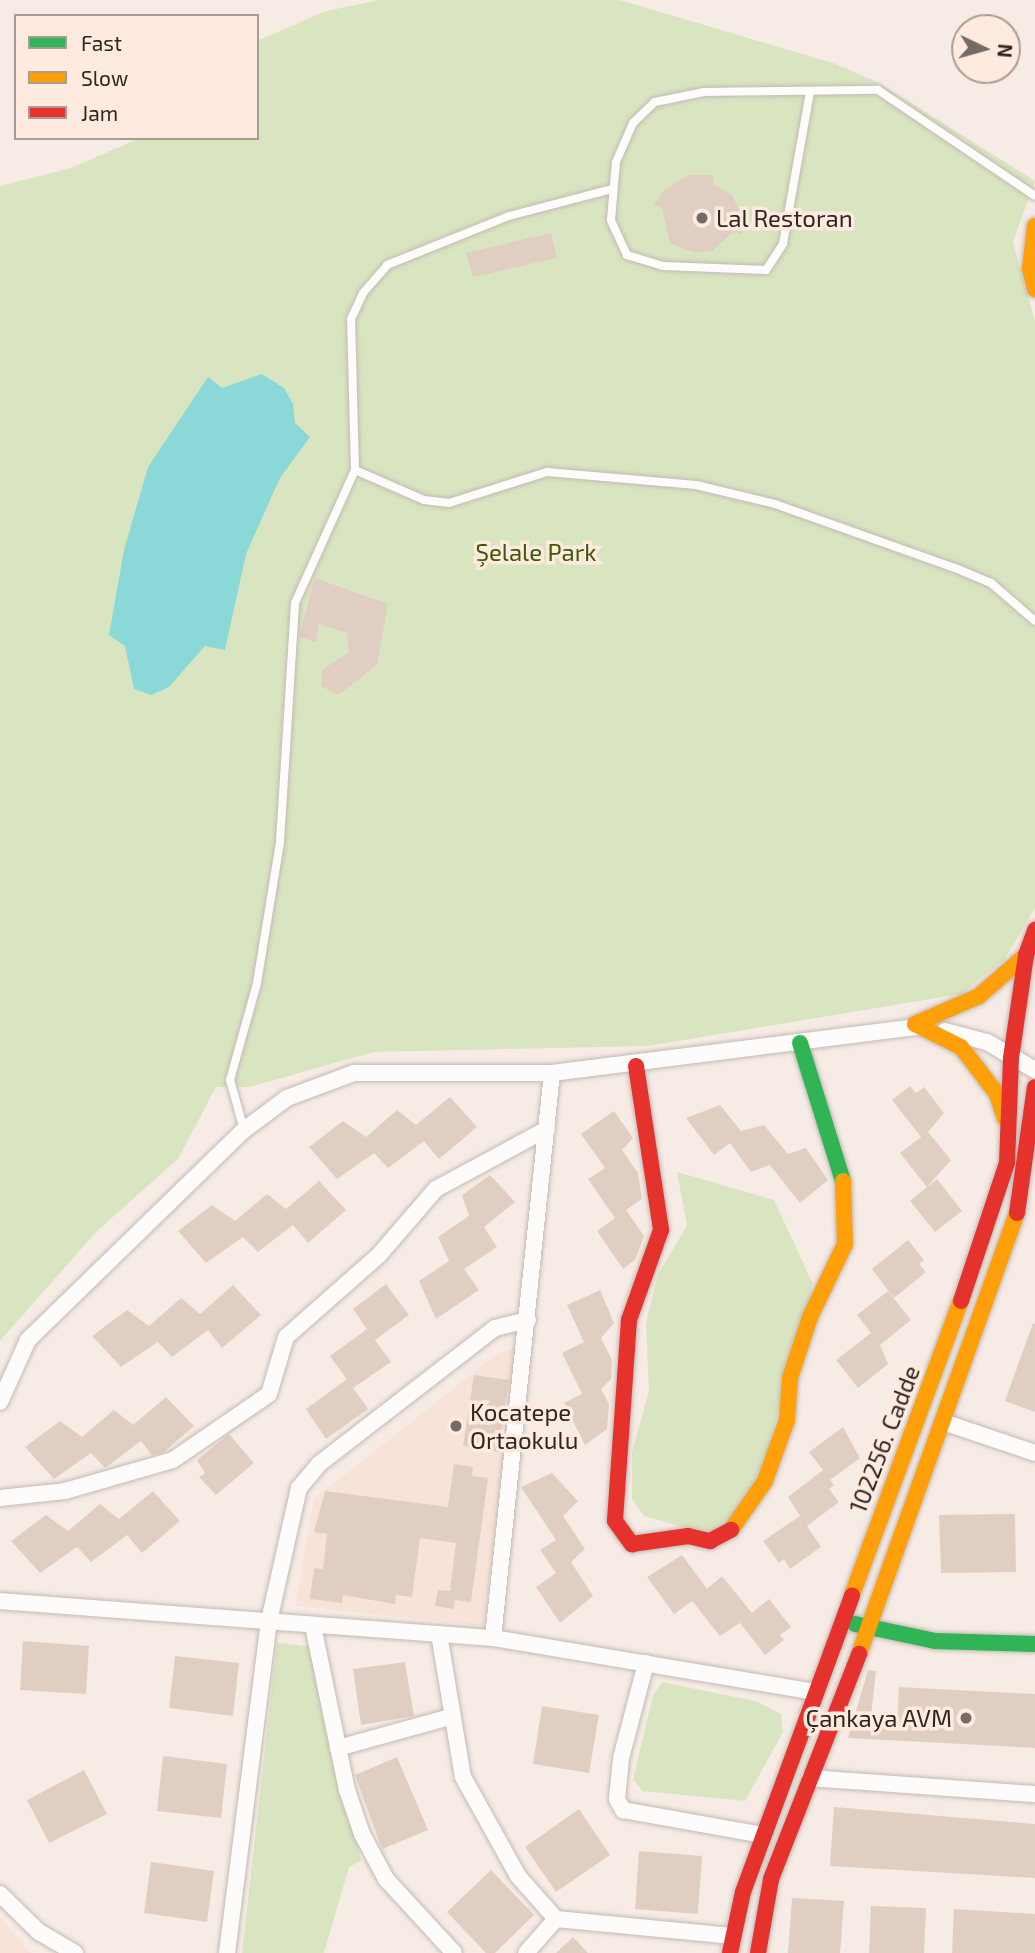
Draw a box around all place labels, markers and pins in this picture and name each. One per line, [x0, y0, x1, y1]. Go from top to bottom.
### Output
place label: Lal Restoran [716, 204, 853, 232]
marker: Lal Restoran [694, 210, 710, 226]
place label: Kocatepe Ortaokulu [470, 1398, 578, 1454]
marker: Kocatepe Ortaokulu [448, 1418, 464, 1434]
place label: Çankaya AVM [805, 1704, 952, 1732]
marker: Çankaya AVM [958, 1710, 974, 1726]

